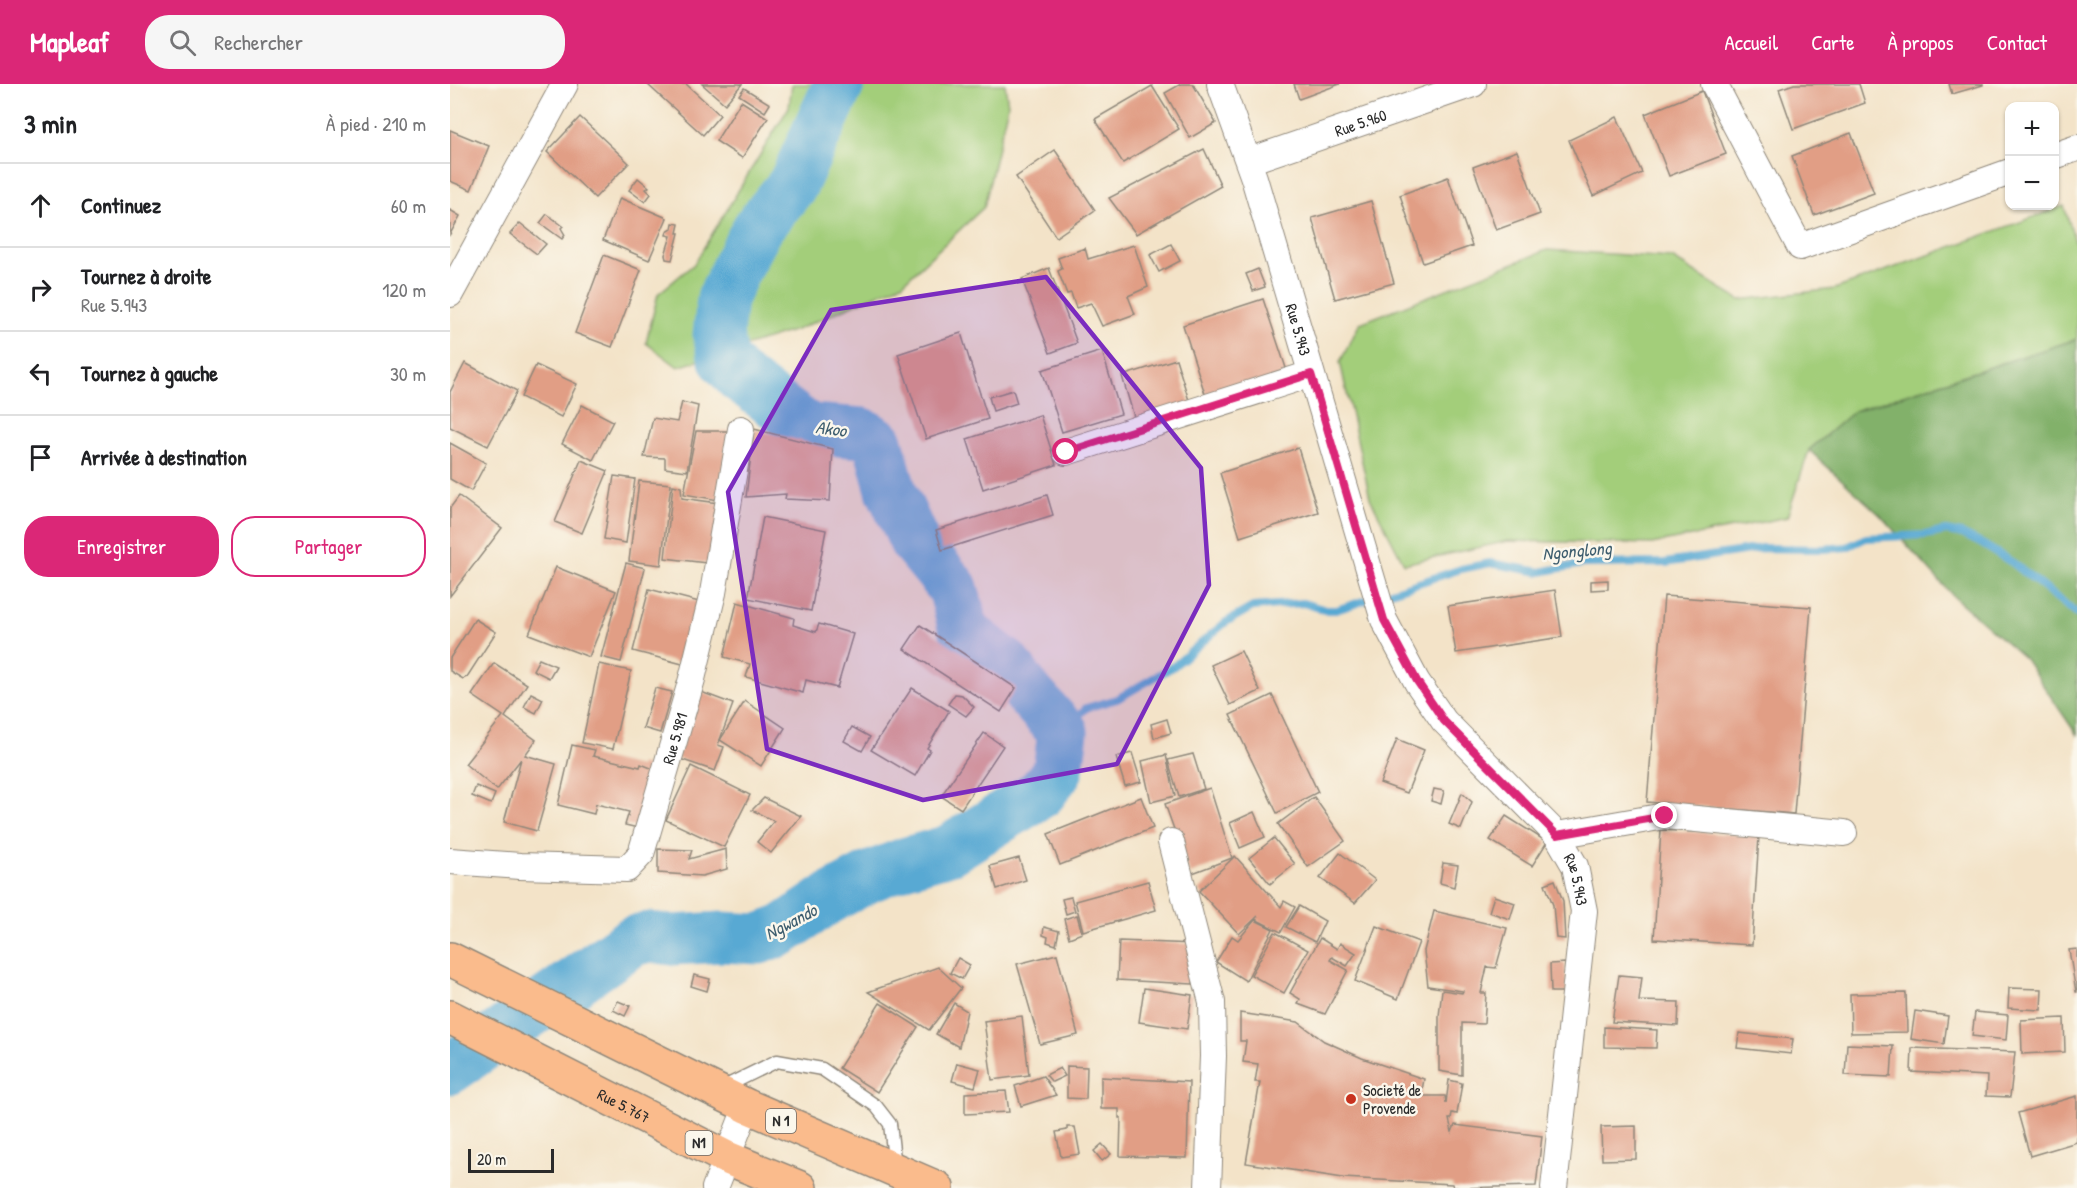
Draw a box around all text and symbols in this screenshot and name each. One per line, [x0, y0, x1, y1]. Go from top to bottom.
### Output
search box [145, 15, 565, 69]
text: Mapleaf [30, 23, 109, 61]
icon: search [166, 26, 199, 59]
text: Rechercher [214, 27, 303, 57]
text: Accueil [1725, 28, 1778, 57]
text: Carte [1811, 28, 1855, 57]
text: À propos [1888, 28, 1954, 57]
text: Contact [1987, 28, 2047, 57]
map controls [2005, 102, 2059, 210]
button: + [2005, 102, 2059, 156]
street label: Rue 5.960 [1332, 104, 1389, 142]
text: 3 min [24, 106, 77, 141]
text: À pied · 210 m [326, 110, 426, 137]
button: − [2005, 156, 2059, 210]
icon: ahead [24, 189, 57, 222]
text: Continuez [81, 190, 161, 220]
text: 60 m [391, 192, 426, 219]
text: Tournez à droite [81, 261, 211, 291]
icon: right [24, 273, 57, 306]
text: 120 m [382, 276, 426, 303]
text: Rue 5.943 [81, 291, 147, 318]
street label: Rue 5.943 [1281, 301, 1317, 358]
icon: left [24, 357, 57, 390]
text: Tournez à gauche [81, 358, 218, 388]
text: 30 m [390, 360, 426, 387]
water label: Akoo [814, 414, 850, 443]
route start [1052, 438, 1078, 464]
icon: arrive [24, 441, 57, 474]
text: Arrivée à destination [81, 442, 247, 472]
button: Enregistrer [24, 516, 219, 577]
button: Partager [231, 516, 426, 577]
water label: Ngonglong [1541, 535, 1613, 566]
street label: Rue 5.981 [657, 710, 693, 767]
route end [1651, 802, 1677, 828]
street label: Rue 5.943 [1559, 849, 1594, 907]
water label: Ngwando [760, 897, 823, 946]
place label: Societé de Provende [1363, 1079, 1422, 1119]
street label: Rue 5.767 [594, 1083, 654, 1128]
marker: Societé de Provende [1344, 1092, 1358, 1106]
road number: N 1 [766, 1109, 796, 1133]
road number: N1 [686, 1131, 712, 1155]
scale bar [468, 1146, 554, 1174]
text: 20 m [477, 1148, 506, 1170]

